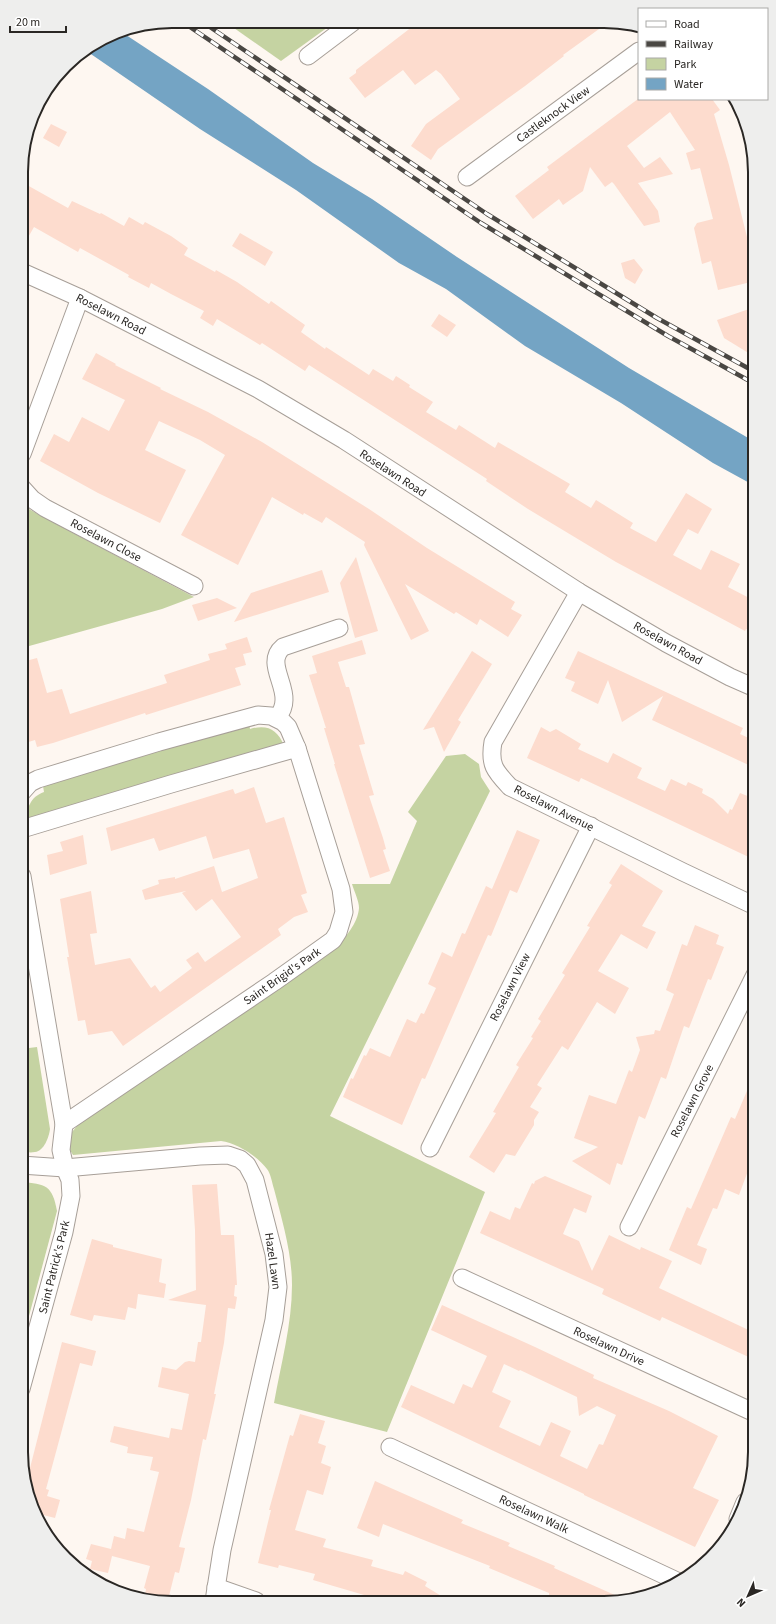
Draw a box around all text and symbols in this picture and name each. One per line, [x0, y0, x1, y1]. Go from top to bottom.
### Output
scale bar [10, 8, 66, 34]
legend [638, 8, 768, 100]
text: 20 m [16, 14, 40, 31]
text: Road [674, 16, 700, 33]
text: Railway [674, 36, 713, 53]
text: Park [674, 56, 696, 73]
text: Water [674, 76, 704, 93]
street label: Castleknock View [513, 82, 594, 147]
street label: Roselawn Road [73, 289, 149, 339]
street label: Roselawn Road [356, 445, 429, 501]
street label: Roselawn Close [67, 515, 144, 566]
street label: Roselawn Road [630, 617, 705, 669]
street label: Roselawn Avenue [511, 781, 597, 836]
street label: Saint Brigid's Park [240, 943, 324, 1009]
street label: Roselawn View [486, 950, 535, 1024]
street label: Roselawn Grove [667, 1062, 718, 1141]
street label: Saint Patrick's Park [35, 1219, 74, 1316]
street label: Hazel Lawn [260, 1231, 285, 1291]
street label: Roselawn Drive [570, 1323, 647, 1370]
street label: Roselawn Walk [496, 1491, 571, 1538]
north arrow [728, 1576, 768, 1616]
text: N [733, 1595, 749, 1611]

